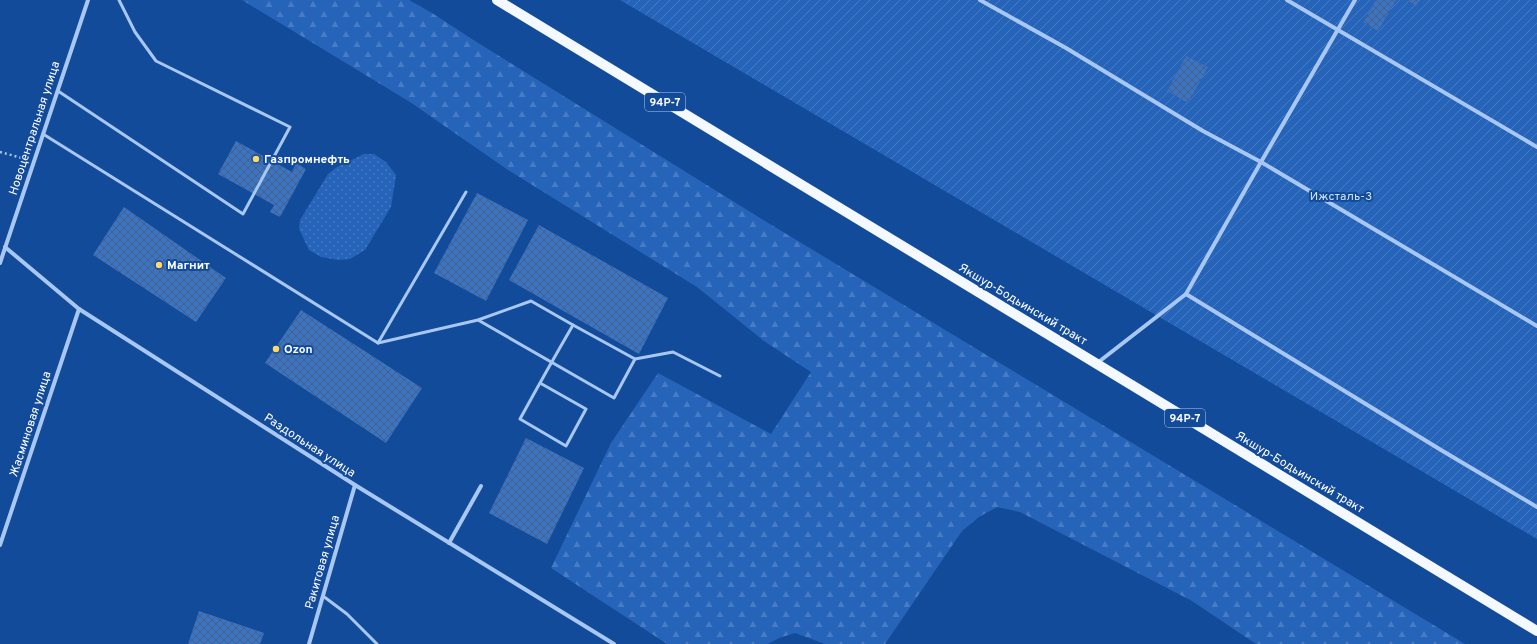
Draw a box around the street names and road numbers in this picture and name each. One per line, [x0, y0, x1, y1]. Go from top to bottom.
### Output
street label: Новоцентральная улица [6, 59, 64, 197]
road number: 94Р-7 [645, 93, 685, 111]
street label: Якшур-Бодьинский тракт [955, 260, 1090, 350]
street label: Жасминовая улица [6, 369, 56, 479]
road number: 94Р-7 [1165, 409, 1205, 427]
street label: Раздольная улица [261, 410, 358, 481]
street label: Якшур-Бодьинский тракт [1232, 428, 1367, 518]
street label: Ракитовая улица [302, 513, 344, 611]

